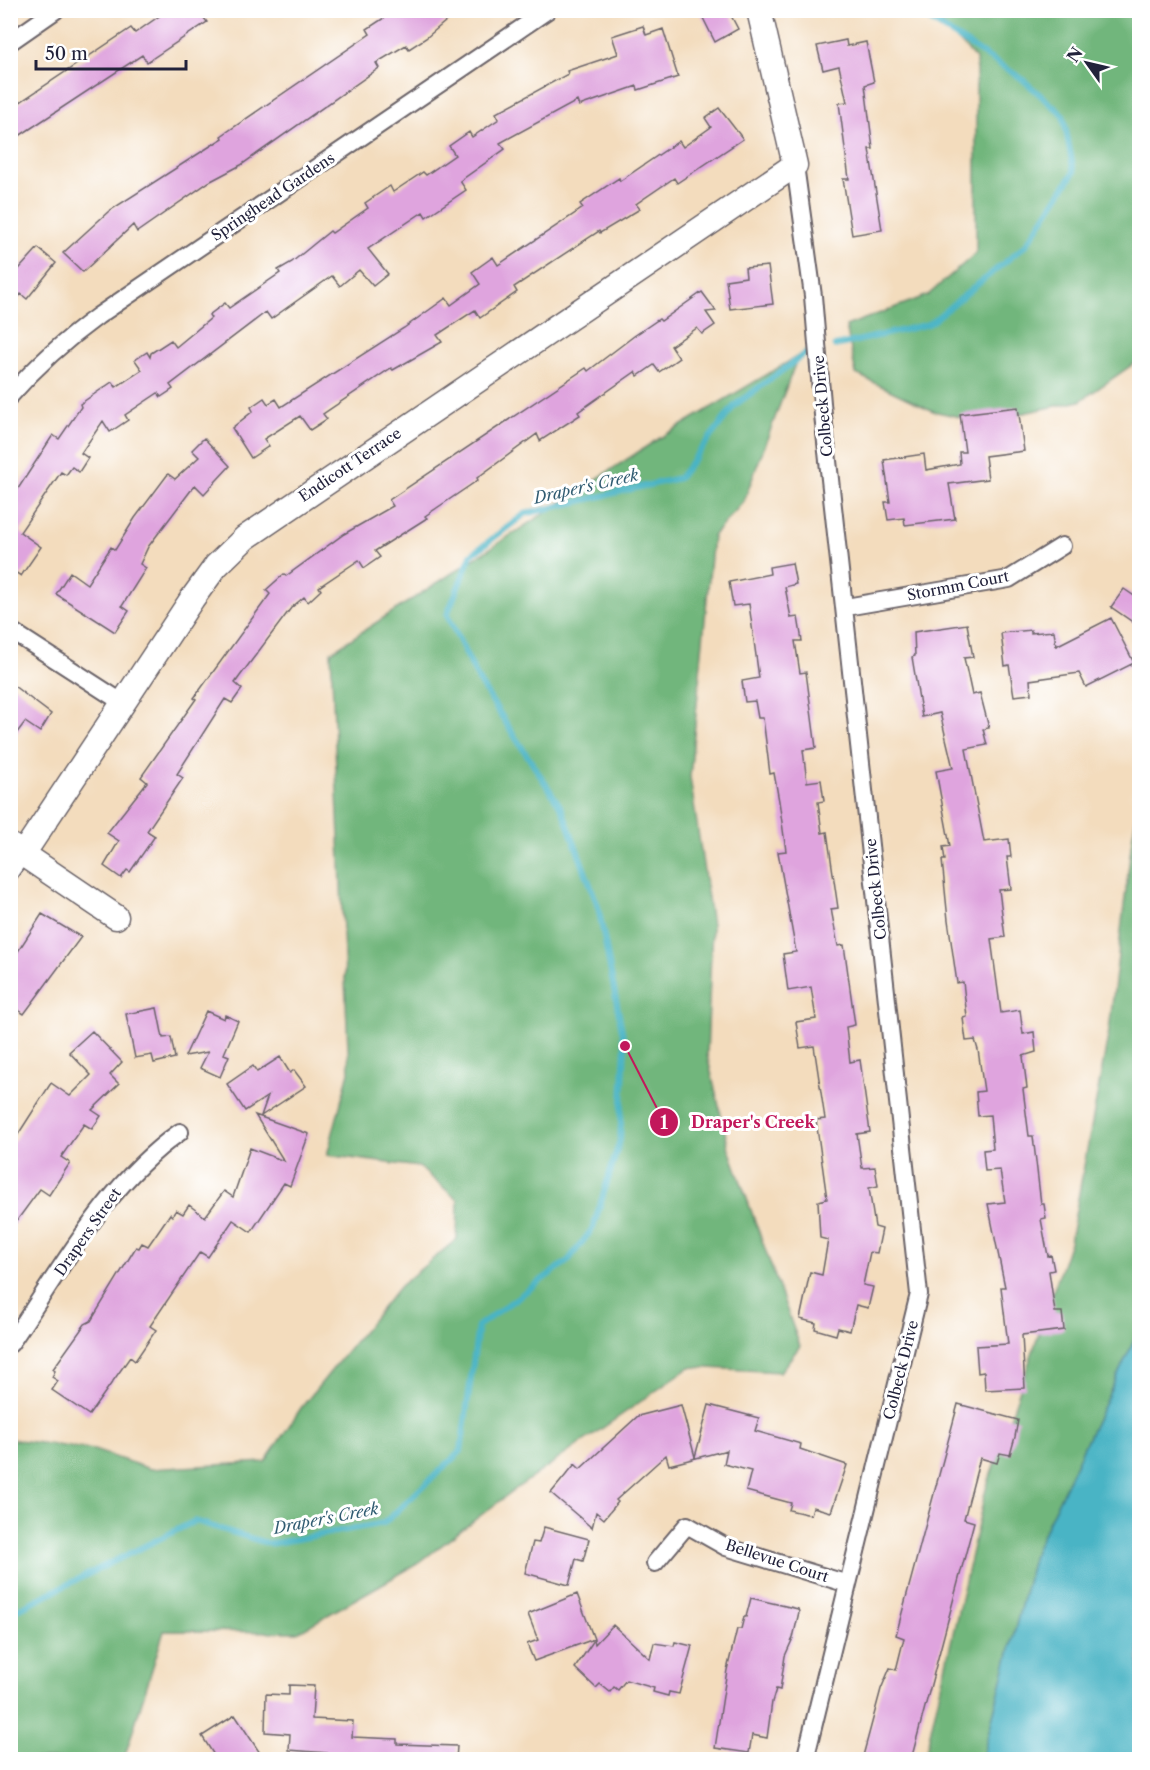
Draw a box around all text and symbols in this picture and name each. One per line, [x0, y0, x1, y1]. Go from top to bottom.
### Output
scale bar [36, 33, 186, 71]
north arrow [1057, 33, 1117, 93]
text: 50 m [45, 43, 88, 65]
text: N [1062, 43, 1087, 66]
street label: Springhead Gardens [207, 148, 338, 245]
street label: Colbeck Drive [809, 354, 836, 458]
street label: Endicott Terrace [295, 423, 405, 506]
water label: Draper's Creek [530, 464, 641, 508]
street label: Stormm Court [905, 566, 1011, 605]
street label: Colbeck Drive [861, 837, 890, 941]
callout: Draper's Creek [649, 1105, 827, 1139]
text: 1 [660, 1112, 668, 1134]
text: Draper's Creek [691, 1112, 815, 1132]
street label: Drapers Street [50, 1183, 125, 1279]
street label: Colbeck Drive [879, 1318, 922, 1422]
water label: Draper's Creek [270, 1498, 381, 1538]
street label: Bellevue Court [723, 1535, 832, 1586]

